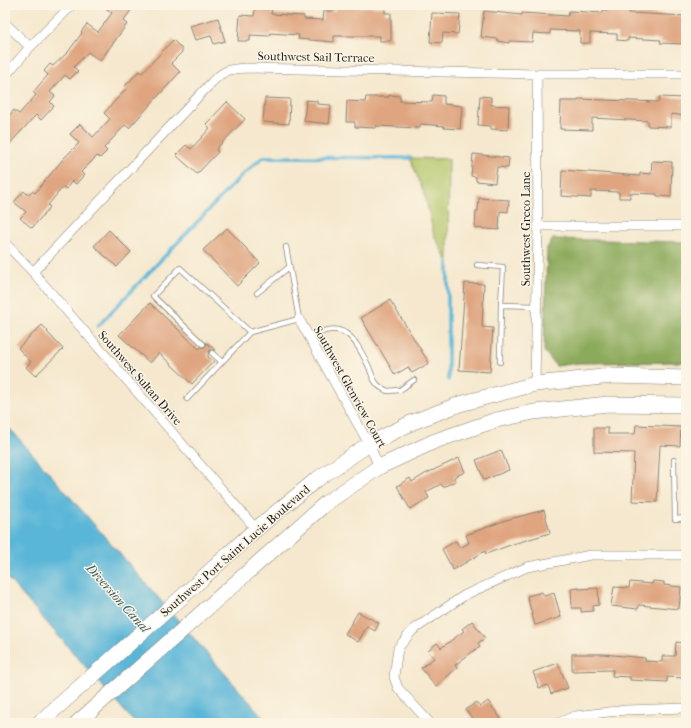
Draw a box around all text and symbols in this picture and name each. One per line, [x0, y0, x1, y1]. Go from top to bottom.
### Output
street label: Southwest Sail Terrace [257, 49, 375, 65]
street label: Southwest Greco Lane [519, 172, 533, 286]
street label: Southwest Glenview Court [311, 324, 390, 451]
street label: Southwest Sultan Drive [95, 328, 185, 428]
street label: Southwest Port Saint Lucie Boulevard [157, 482, 313, 620]
water label: Diversion Canal [83, 560, 154, 637]

